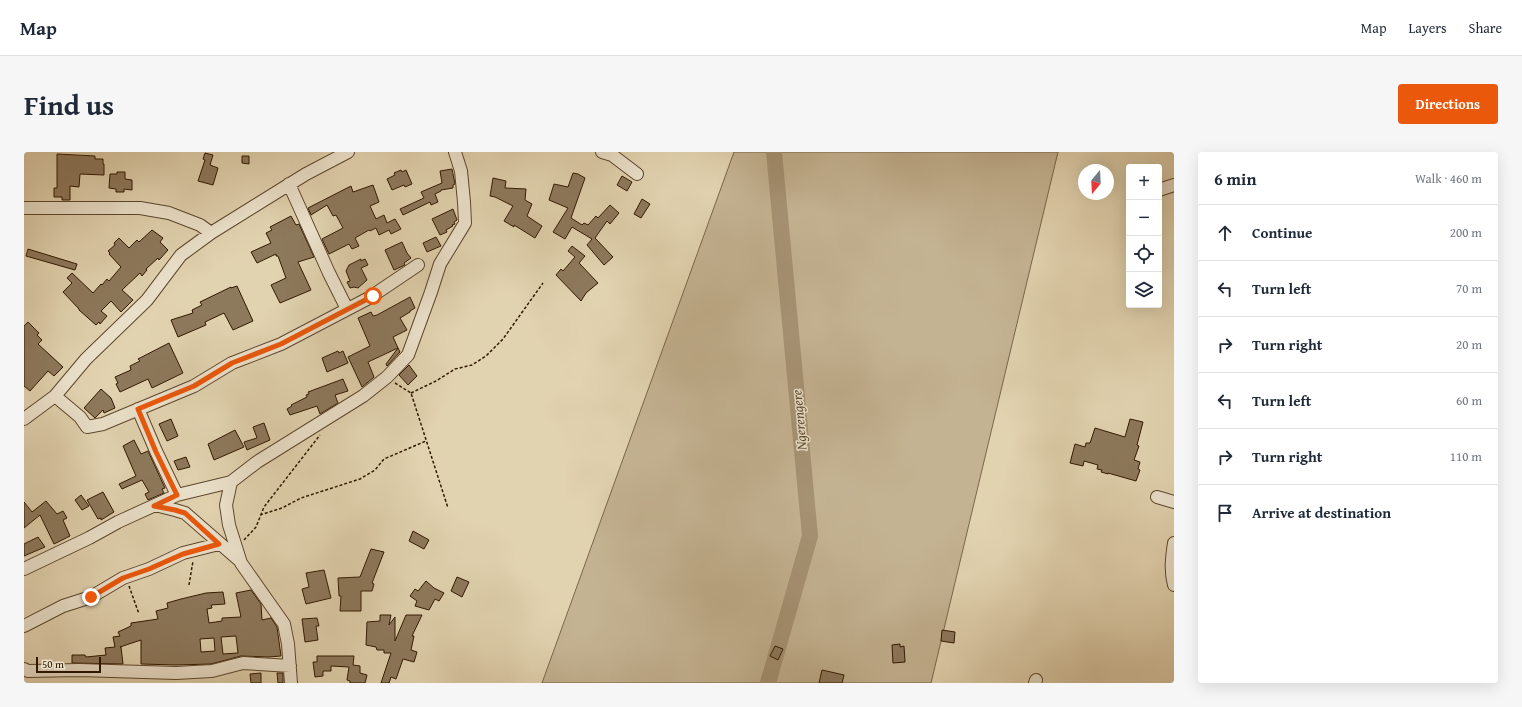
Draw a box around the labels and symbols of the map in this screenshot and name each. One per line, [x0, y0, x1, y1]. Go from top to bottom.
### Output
north arrow [1078, 164, 1114, 200]
route start [364, 287, 382, 305]
water label: Ngerengere [786, 389, 812, 451]
route end [82, 588, 100, 606]
scale bar [36, 655, 101, 674]

